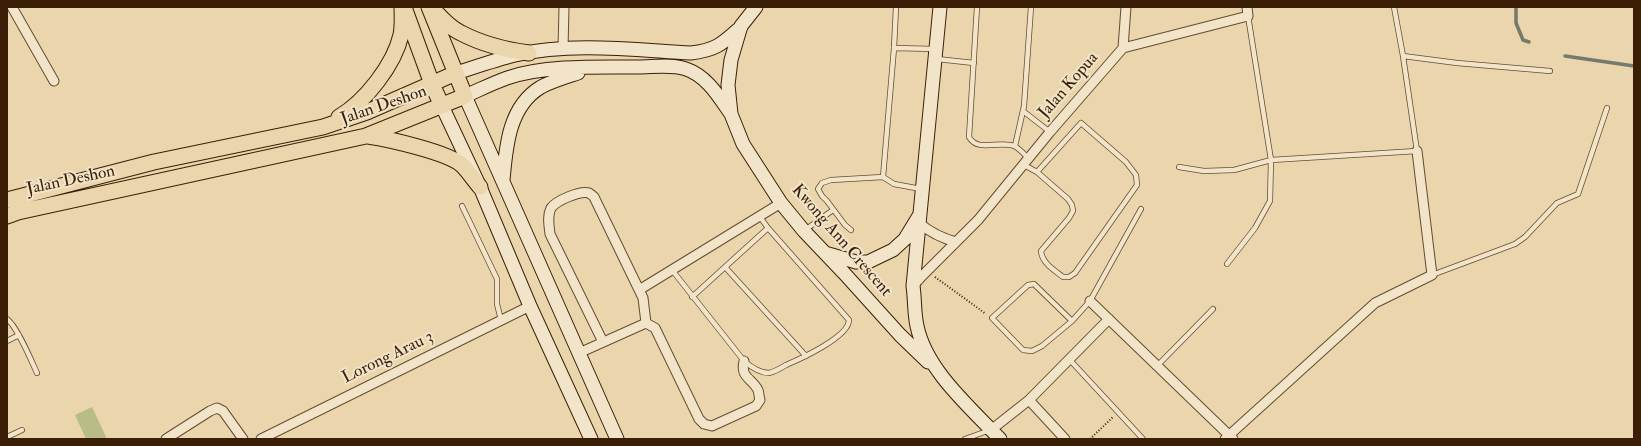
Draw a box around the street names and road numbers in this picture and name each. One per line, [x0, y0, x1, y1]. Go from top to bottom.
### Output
street label: Jalan Kopua [1035, 49, 1103, 123]
street label: Jalan Deshon [338, 82, 430, 130]
street label: Jalan Deshon [25, 162, 117, 200]
street label: Kwong Ann Crescent [787, 181, 895, 301]
street label: Lorong Arau 3 [339, 327, 437, 389]

